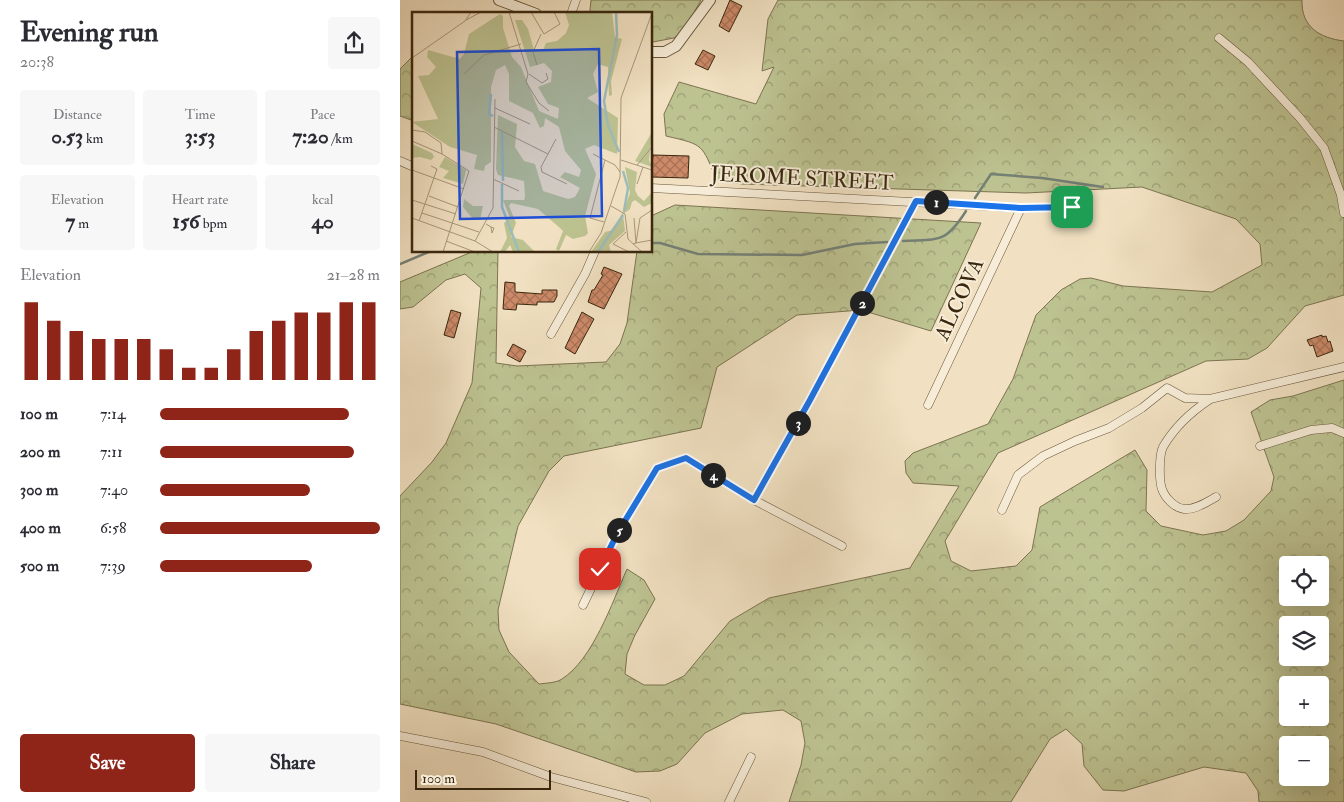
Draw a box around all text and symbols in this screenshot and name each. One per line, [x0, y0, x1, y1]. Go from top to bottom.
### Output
inset map [412, 12, 652, 252]
text: Evening run [20, 15, 158, 50]
button: share [328, 17, 380, 69]
text: 20:38 [20, 52, 54, 72]
text: Distance [53, 106, 102, 123]
text: Time [185, 106, 215, 123]
text: Pace [310, 106, 335, 123]
text: 0.53 [51, 123, 83, 150]
text: 3:53 [185, 123, 215, 150]
text: 7:20 [292, 123, 329, 150]
text: km [83, 130, 103, 147]
text: /km [329, 130, 353, 147]
street label: JEROME STREET [709, 160, 895, 197]
pin [1051, 186, 1093, 228]
pin: 1 [924, 190, 948, 214]
text: Elevation [51, 191, 104, 208]
text: Heart rate [171, 191, 228, 208]
text: kcal [312, 191, 333, 208]
icon: arrive [1058, 193, 1086, 221]
text: 1 [934, 194, 939, 211]
text: 7 [66, 208, 75, 235]
text: 156 [173, 208, 200, 235]
text: 40 [312, 208, 334, 235]
text: m [75, 215, 89, 232]
text: bpm [200, 215, 227, 232]
street label: ALCOVA [928, 254, 990, 346]
text: Elevation [20, 265, 81, 285]
text: 21–28 m [327, 265, 380, 285]
pin: 2 [850, 290, 874, 316]
text: 2 [859, 295, 866, 312]
text: 100 m [20, 404, 58, 424]
text: 7:14 [100, 404, 126, 424]
pin: 3 [786, 410, 810, 436]
text: 3 [796, 415, 801, 432]
text: 200 m [20, 442, 60, 462]
text: 7:11 [100, 442, 123, 462]
pin: 4 [700, 462, 726, 488]
text: 4 [710, 467, 717, 484]
text: 300 m [20, 480, 58, 500]
text: 7:40 [100, 480, 128, 500]
text: 400 m [20, 518, 61, 538]
text: 6:58 [100, 518, 127, 538]
pin: 5 [606, 518, 632, 542]
text: 5 [616, 522, 623, 539]
pin [579, 548, 621, 590]
icon: check [586, 555, 614, 583]
text: 500 m [20, 556, 59, 576]
text: 7:39 [100, 556, 126, 576]
map controls [1279, 556, 1329, 786]
button: locate [1279, 556, 1329, 606]
button: layers [1279, 616, 1329, 666]
button: + [1279, 676, 1329, 726]
button: Save [20, 734, 195, 792]
button: Share [205, 734, 380, 792]
button: − [1279, 736, 1329, 786]
scale bar [415, 767, 551, 790]
text: 100 m [422, 770, 455, 787]

